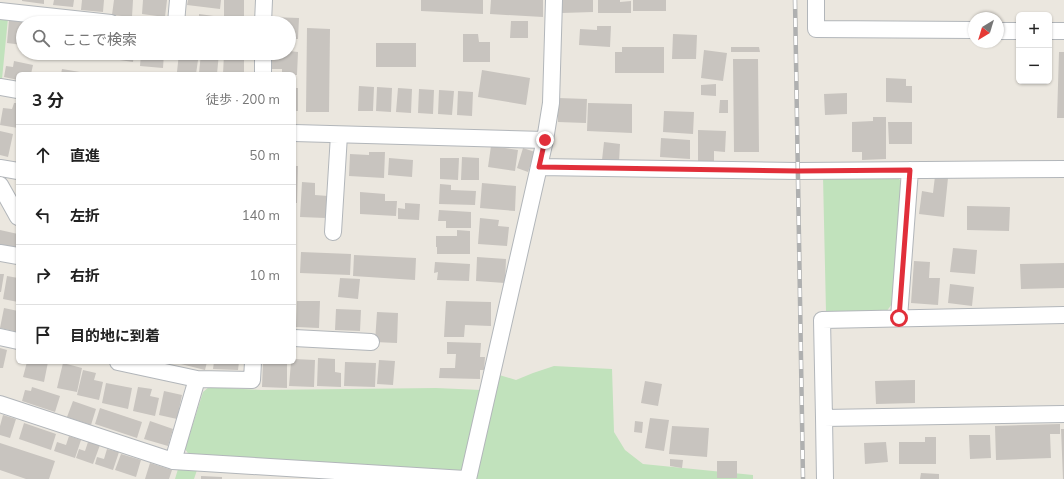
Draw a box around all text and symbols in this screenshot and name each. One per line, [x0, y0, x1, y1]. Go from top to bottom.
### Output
north arrow [968, 12, 1004, 48]
map controls [1016, 12, 1052, 84]
button: + [1016, 12, 1052, 48]
search box [16, 16, 296, 60]
icon: search [30, 27, 52, 49]
text: ここで検索 [62, 30, 137, 49]
button: − [1016, 48, 1052, 84]
text: 3 分 [32, 89, 64, 110]
text: 徒歩 · 200 m [206, 91, 280, 107]
route end [536, 131, 554, 149]
icon: ahead [32, 144, 54, 166]
text: 直進 [70, 146, 100, 165]
text: 50 m [250, 147, 280, 163]
icon: left [32, 204, 54, 226]
text: 左折 [70, 206, 100, 225]
text: 140 m [242, 207, 280, 223]
icon: right [32, 264, 54, 286]
text: 右折 [70, 266, 100, 285]
text: 10 m [250, 267, 280, 283]
route start [890, 309, 908, 327]
icon: arrive [32, 324, 54, 346]
text: 目的地に到着 [70, 326, 160, 345]

